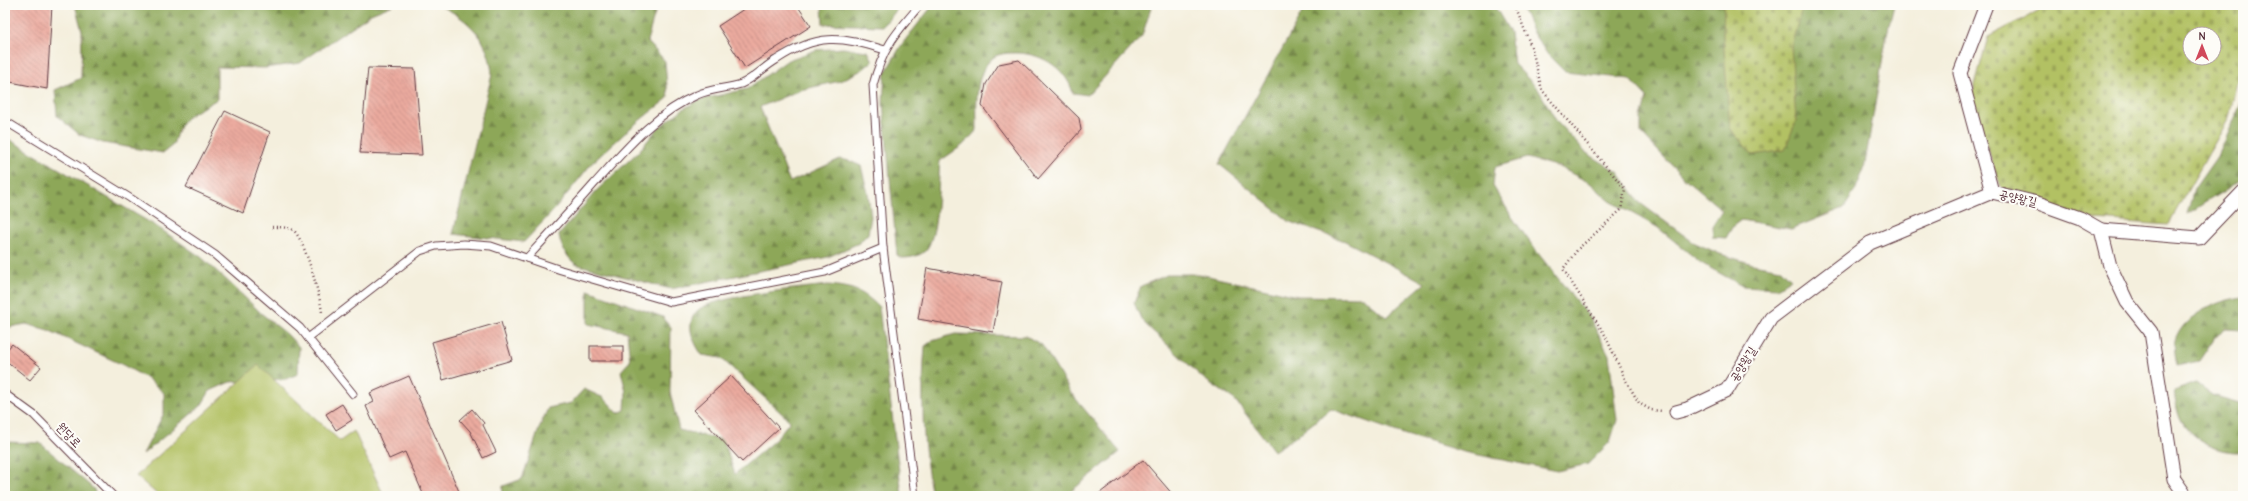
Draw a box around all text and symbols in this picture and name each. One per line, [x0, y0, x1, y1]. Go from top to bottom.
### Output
north arrow [2182, 26, 2222, 66]
text: N [2198, 30, 2206, 43]
street label: 공양왕길 [1998, 187, 2039, 209]
street label: 공양왕길 [1727, 344, 1759, 384]
street label: 원당로 [54, 420, 84, 450]

